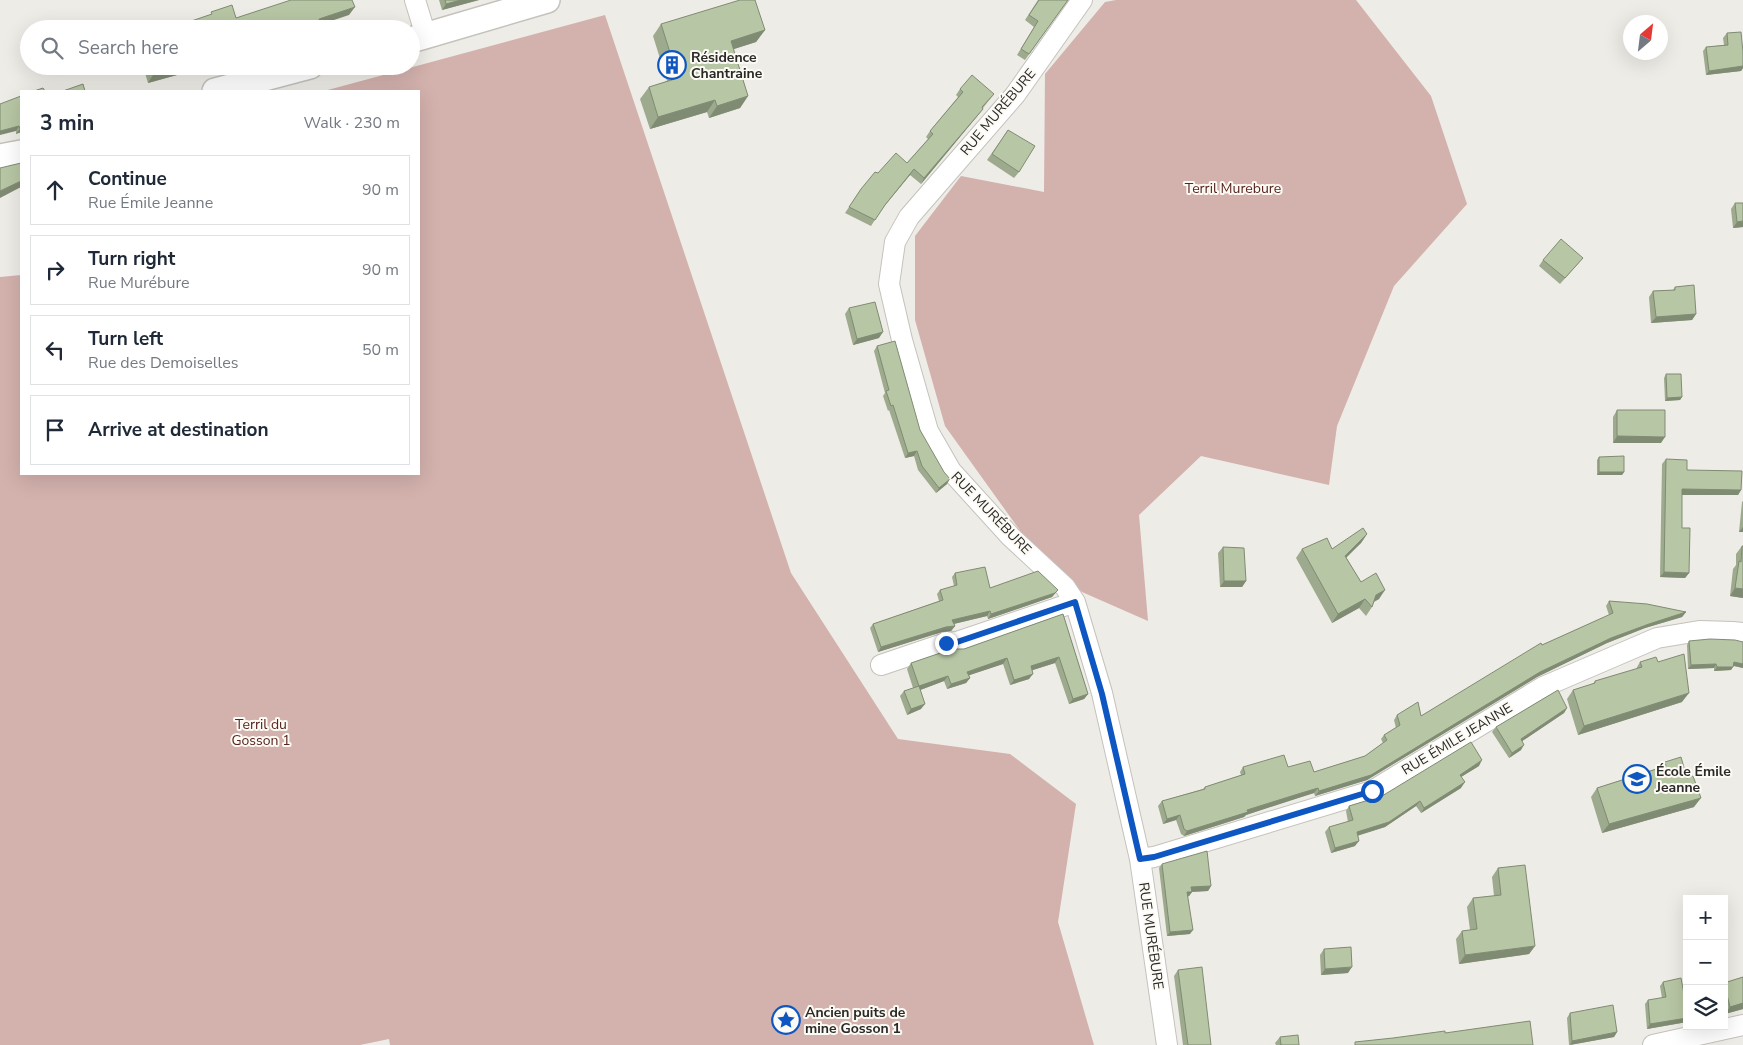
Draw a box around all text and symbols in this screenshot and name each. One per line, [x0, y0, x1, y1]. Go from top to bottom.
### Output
north arrow [1623, 15, 1668, 60]
search box [20, 20, 420, 75]
icon: search [38, 34, 66, 62]
text: Search here [78, 35, 179, 61]
place label: Résidence Chantraine [691, 48, 763, 83]
building icon: Résidence Chantraine [657, 50, 687, 80]
street label: RUE MURÉBURE [956, 64, 1040, 160]
text: 3 min [40, 109, 94, 137]
text: Walk · 230 m [304, 112, 400, 134]
text: Continue [88, 166, 167, 192]
icon: ahead [41, 176, 69, 204]
text: 90 m [362, 179, 399, 201]
park label: Terril Murebure [1185, 179, 1281, 198]
text: Rue Émile Jeanne [88, 192, 213, 214]
text: Turn right [88, 246, 175, 272]
icon: right [41, 256, 69, 284]
text: 90 m [362, 259, 399, 281]
text: Rue Murébure [88, 272, 190, 294]
text: Turn left [88, 326, 163, 352]
icon: left [41, 336, 69, 364]
text: 50 m [362, 339, 399, 361]
text: Rue des Demoiselles [88, 352, 238, 374]
icon: arrive [41, 416, 69, 444]
text: Arrive at destination [88, 417, 269, 443]
street label: RUE MURÉBURE [947, 467, 1035, 559]
route end [935, 632, 958, 655]
street label: RUE ÉMILE JEANNE [1398, 698, 1516, 780]
park label: Terril du Gosson 1 [231, 715, 291, 750]
place label: École Émile Jeanne [1655, 762, 1731, 797]
school or university icon: École Émile Jeanne [1622, 764, 1652, 794]
route start [1361, 780, 1384, 803]
street label: RUE MURÉBURE [1134, 881, 1168, 991]
map controls [1683, 895, 1728, 1030]
button: + [1683, 895, 1728, 940]
button: − [1683, 940, 1728, 985]
button: layers [1683, 985, 1728, 1030]
place label: Ancien puits de mine Gosson 1 [805, 1003, 906, 1038]
place icon: Ancien puits de mine Gosson 1 [771, 1005, 801, 1035]

